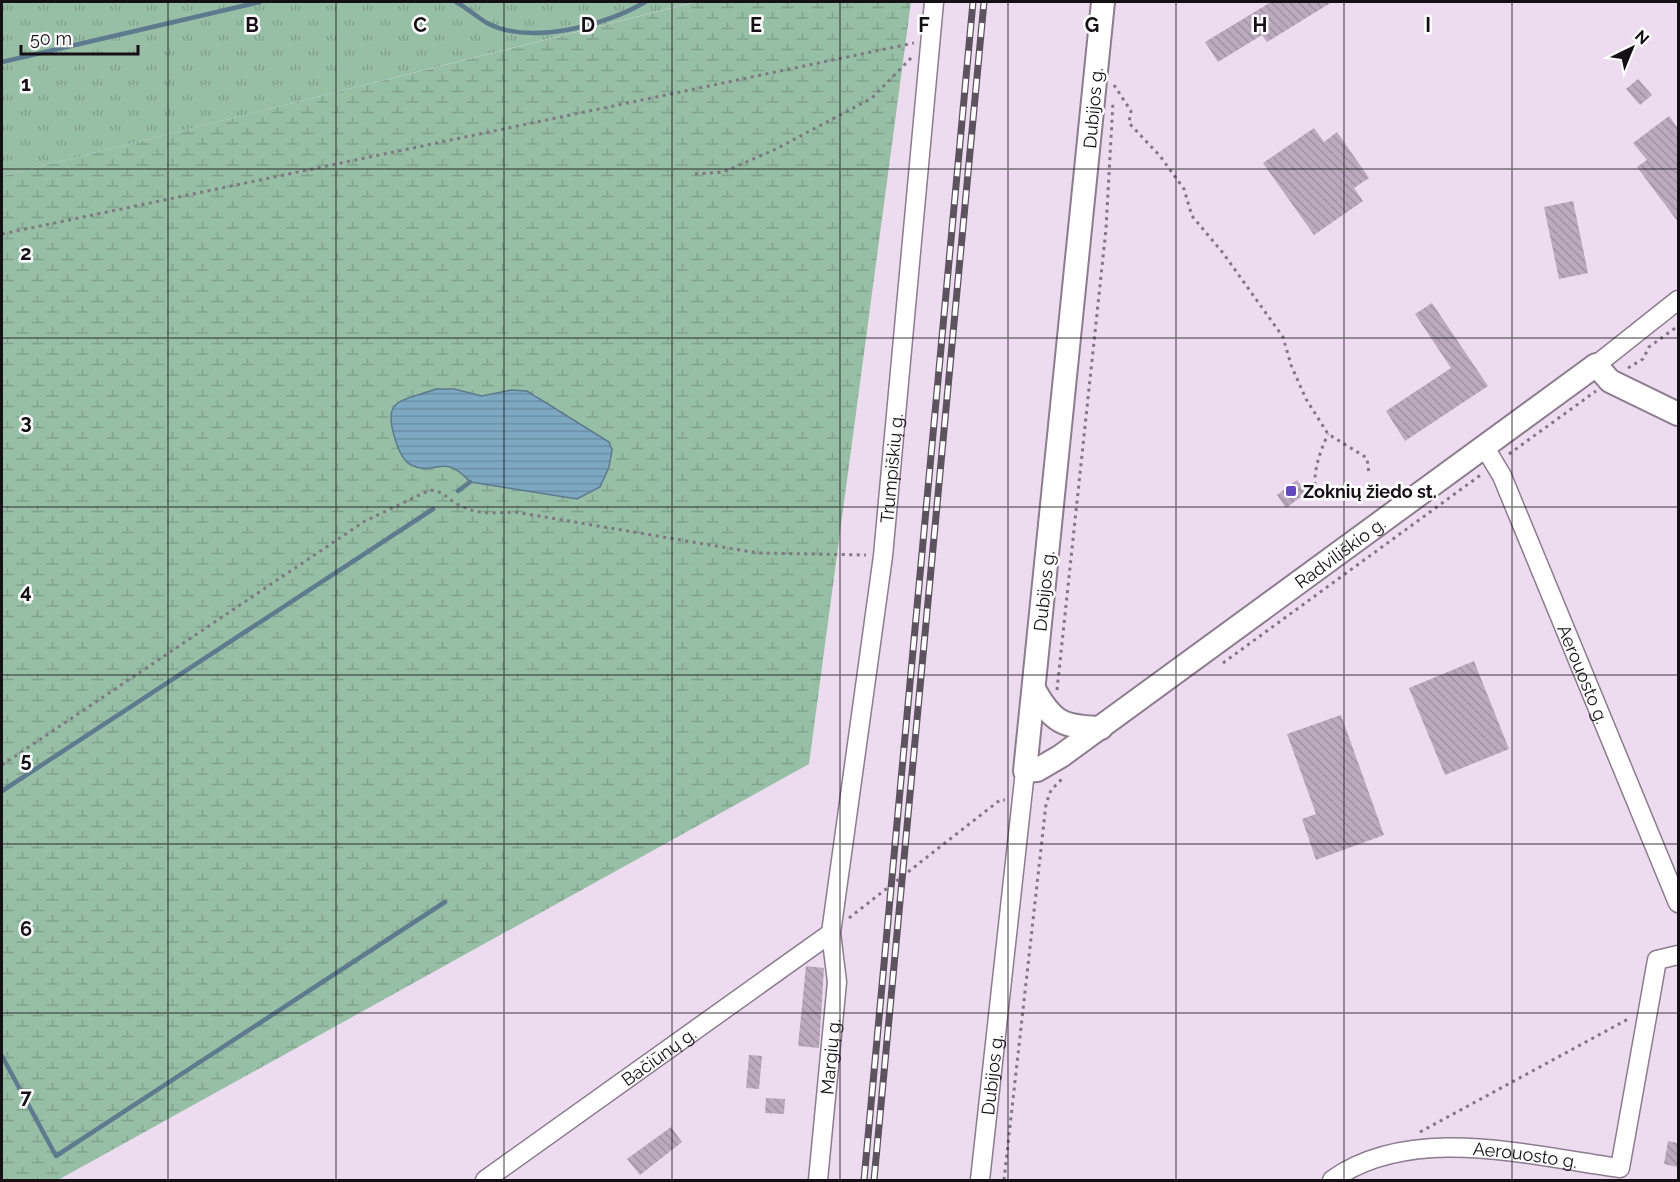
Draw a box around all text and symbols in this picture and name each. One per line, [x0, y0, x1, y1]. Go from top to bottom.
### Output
text: B [245, 13, 259, 37]
text: C [413, 13, 427, 37]
text: D [581, 13, 595, 37]
text: E [750, 13, 762, 37]
text: F [918, 13, 930, 37]
text: G [1085, 13, 1099, 37]
text: H [1253, 13, 1267, 37]
text: I [1425, 13, 1431, 37]
scale bar [21, 18, 138, 56]
north arrow [1602, 18, 1662, 78]
text: N [1631, 26, 1653, 49]
text: 50 m [30, 28, 72, 49]
street label: Dubijos g. [1079, 67, 1107, 149]
text: 1 [21, 72, 31, 96]
text: 2 [20, 241, 32, 265]
text: 3 [20, 410, 32, 434]
street label: Trumpiškių g. [876, 412, 907, 524]
place label: Zoknių žiedo st. [1303, 481, 1437, 502]
marker: Zoknių žiedo st. [1284, 484, 1298, 498]
street label: Radviliškio g. [1290, 512, 1389, 592]
street label: Dubijos g. [1029, 550, 1059, 632]
text: 4 [20, 579, 32, 603]
street label: Aerouosto g. [1554, 621, 1613, 726]
text: 5 [20, 748, 32, 772]
text: 6 [20, 917, 32, 941]
street label: Margių g. [816, 1017, 844, 1096]
street label: Bačiūnų g. [617, 1023, 700, 1090]
street label: Dubijos g. [977, 1033, 1006, 1116]
text: 7 [20, 1085, 32, 1109]
street label: Aerouosto g. [1472, 1138, 1579, 1172]

